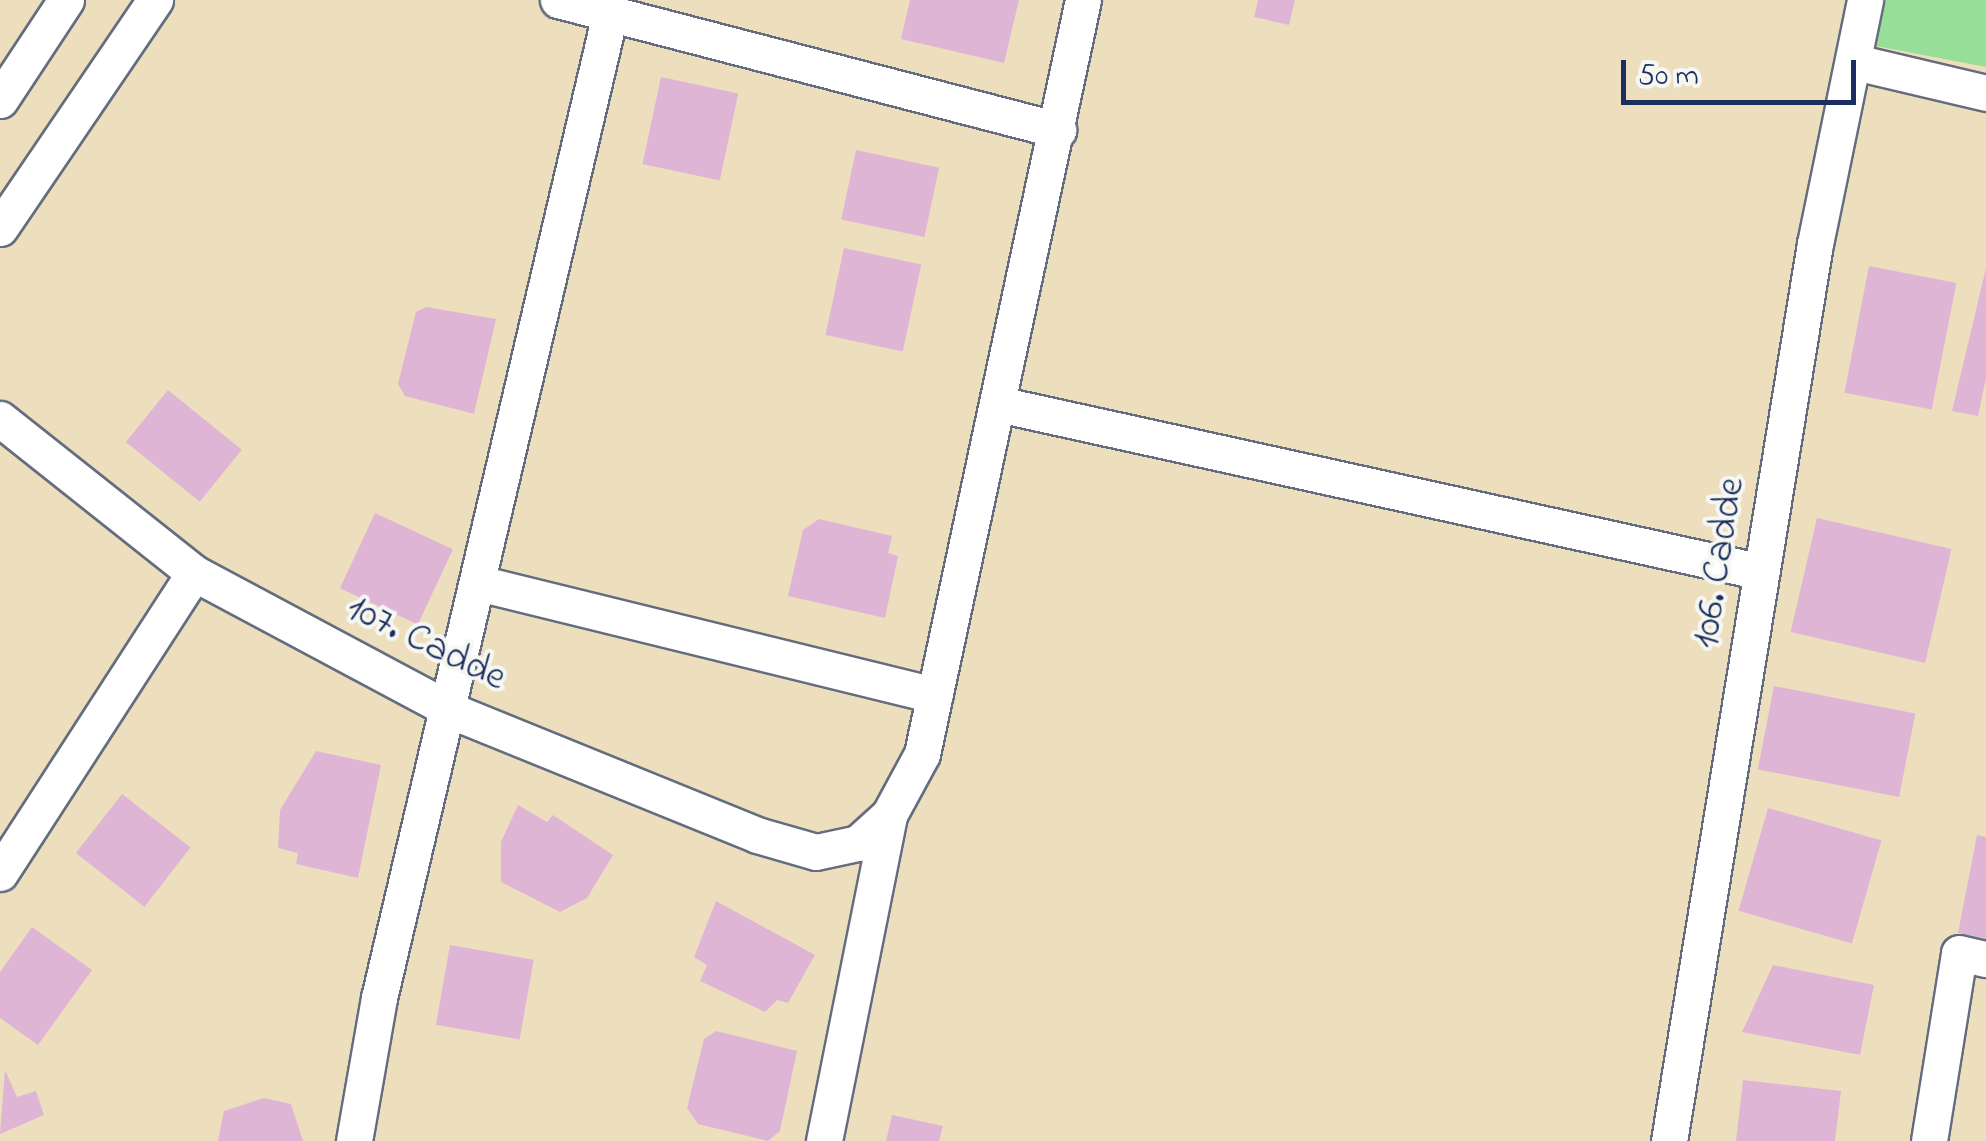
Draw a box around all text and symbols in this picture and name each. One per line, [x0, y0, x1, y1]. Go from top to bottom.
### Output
scale bar [1626, 40, 1861, 102]
text: 50 m [1638, 55, 1699, 99]
street label: 106. Cadde [1683, 474, 1757, 652]
street label: 107. Cadde [339, 585, 513, 703]

